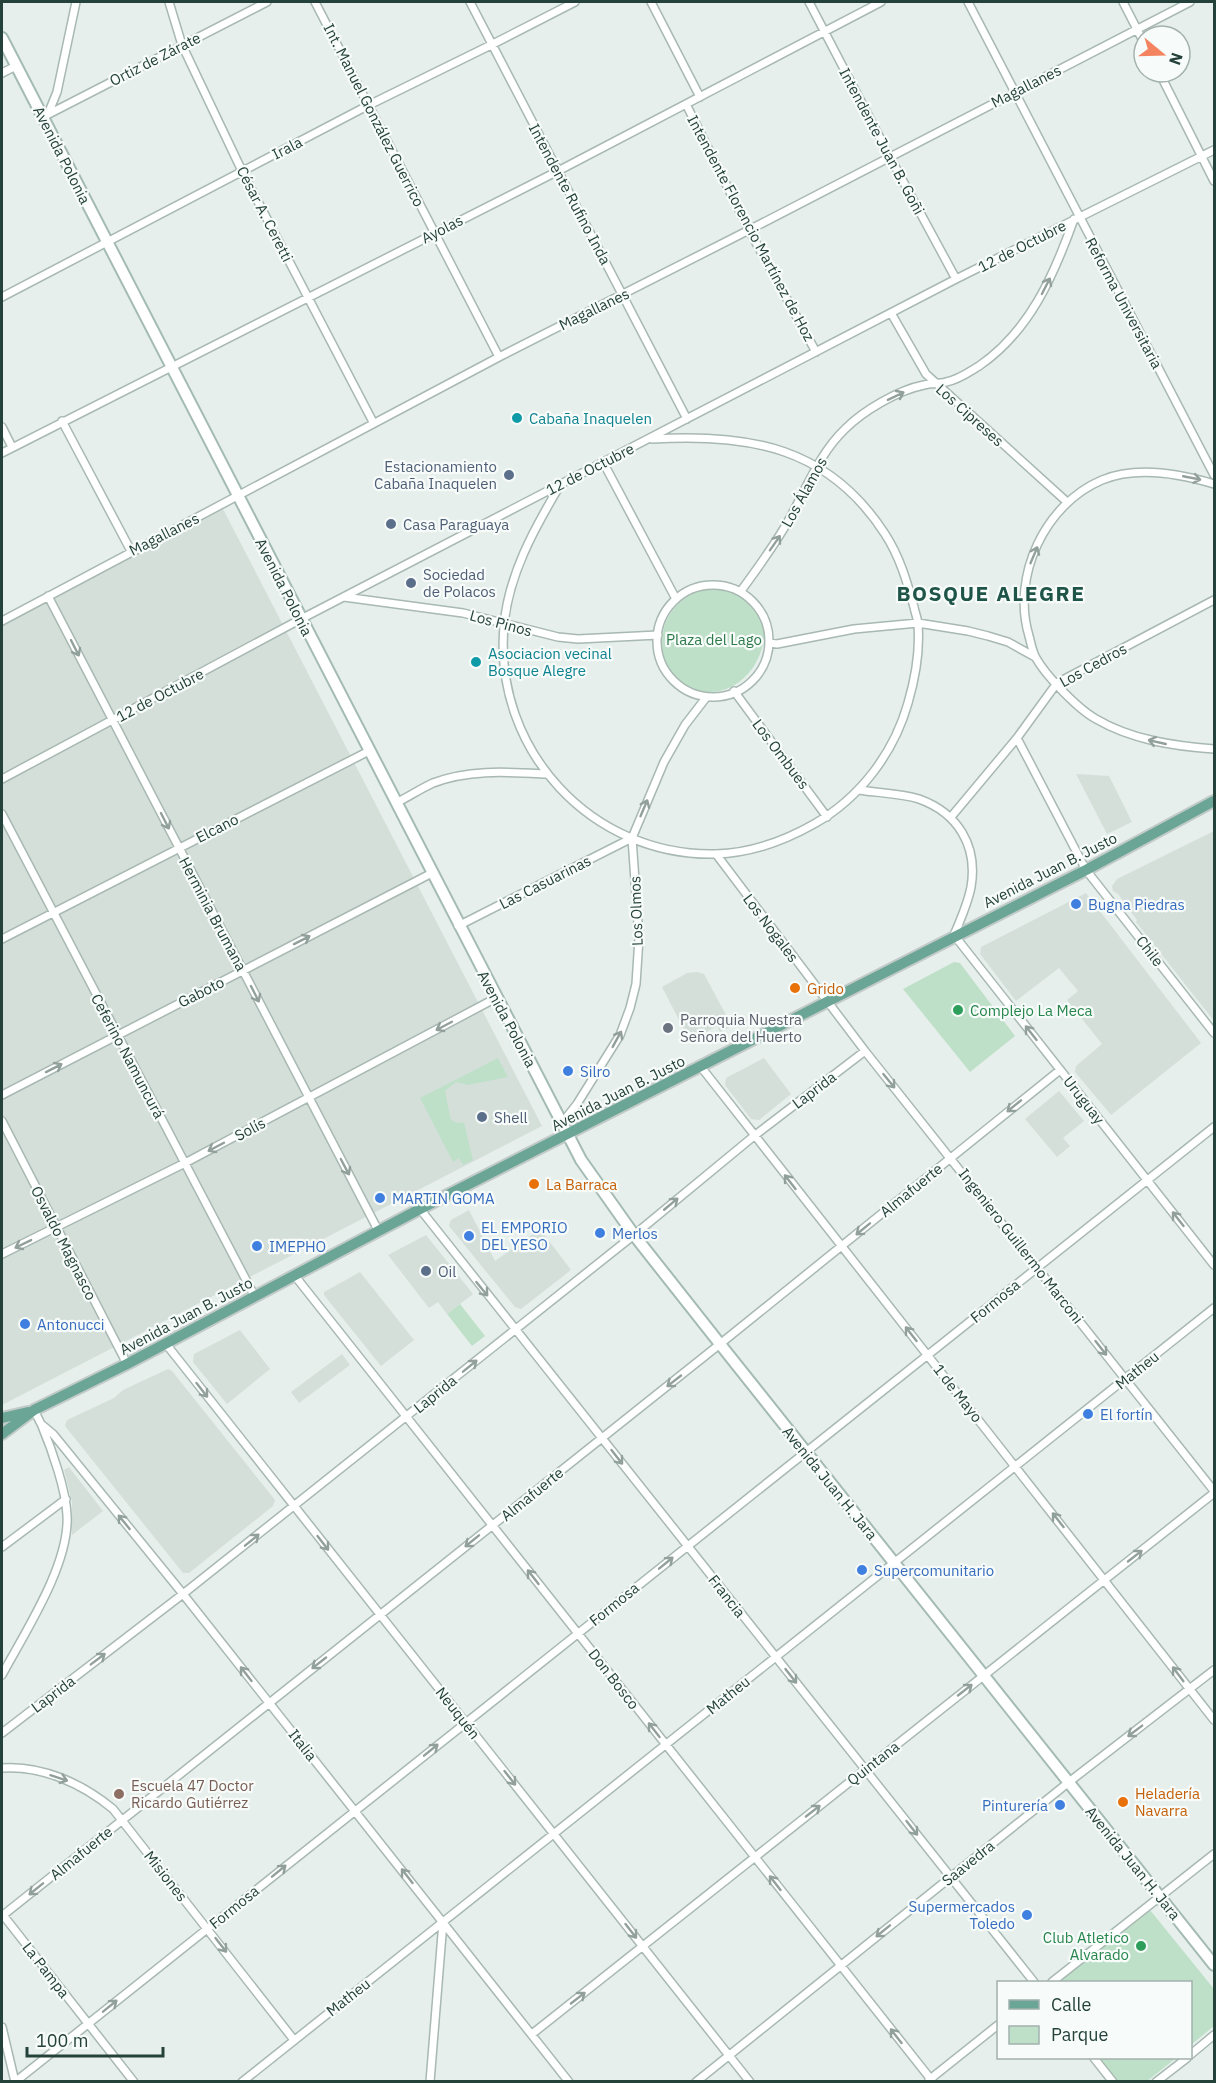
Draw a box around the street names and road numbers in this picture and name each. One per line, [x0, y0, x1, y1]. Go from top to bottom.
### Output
street label: Int. Manuel González Guerrico [319, 20, 429, 210]
street label: Ortiz de Zárate [106, 28, 204, 90]
street label: Magallanes [988, 60, 1064, 112]
street label: Intendente Juan B. Goñi [835, 64, 929, 218]
street label: Avenida Polonia [29, 103, 95, 207]
street label: Intendente Florencio Martínez de Hoz [683, 112, 819, 344]
street label: Intendente Rufino Inda [525, 120, 615, 268]
street label: Irala [269, 132, 305, 164]
street label: César A. Ceretti [233, 163, 297, 265]
street label: Ayolas [418, 210, 466, 248]
street label: 12 de Octubre [975, 216, 1069, 276]
street label: Reforma Universitaria [1081, 234, 1167, 372]
street label: Magallanes [556, 284, 632, 334]
street label: Los Cipreses [932, 380, 1008, 450]
street label: 12 de Octubre [543, 439, 637, 499]
street label: Los Álamos [777, 454, 831, 530]
street label: Magallanes [126, 508, 202, 560]
street label: Avenida Polonia [251, 535, 317, 639]
street label: Los Pinos [468, 606, 534, 640]
street label: Los Cedros [1056, 639, 1130, 691]
street label: 12 de Octubre [113, 664, 207, 726]
street label: Los Ombues [748, 715, 814, 793]
street label: Elcano [193, 809, 241, 847]
street label: Avenida Juan B. Justo [980, 828, 1120, 912]
street label: Las Casuarinas [496, 851, 594, 913]
street label: Herminia Brumana [175, 854, 251, 974]
street label: Los Olmos [625, 876, 647, 946]
street label: Los Nogales [739, 890, 803, 966]
street label: Chile [1132, 932, 1168, 970]
street label: Avenida Polonia [473, 967, 541, 1071]
street label: Gaboto [175, 972, 227, 1012]
street label: Ceferino Namuncurá [87, 990, 169, 1122]
street label: Avenida Juan B. Justo [548, 1051, 688, 1135]
street label: Laprida [788, 1067, 840, 1113]
street label: Uruguay [1059, 1072, 1109, 1128]
street label: Solís [231, 1113, 269, 1145]
street label: Almafuerte [876, 1159, 946, 1221]
street label: Ingeniero Guillermo Marconi [954, 1165, 1088, 1327]
street label: Osvaldo Magnasco [27, 1183, 101, 1303]
street label: Avenida Juan B. Justo [116, 1273, 256, 1359]
street label: Formosa [966, 1275, 1024, 1327]
street label: Matheu [1111, 1347, 1163, 1393]
street label: 1 de Mayo [929, 1360, 987, 1426]
street label: Laprida [410, 1371, 460, 1417]
street label: Avenida Juan H. Jara [778, 1422, 882, 1544]
street label: Almafuerte [497, 1463, 567, 1525]
street label: Francia [704, 1571, 750, 1621]
street label: Formosa [585, 1578, 643, 1630]
street label: Don Bosco [584, 1645, 644, 1713]
street label: Laprida [27, 1671, 79, 1717]
street label: Matheu [702, 1672, 754, 1718]
street label: Neuquén [432, 1683, 484, 1743]
street label: Italia [285, 1725, 321, 1765]
street label: Quintana [843, 1737, 903, 1789]
street label: Avenida Juan H. Jara [1081, 1802, 1185, 1924]
street label: Almafuerte [46, 1822, 116, 1884]
street label: Saavedra [938, 1836, 998, 1890]
street label: Misiones [140, 1847, 192, 1905]
street label: Formosa [205, 1881, 263, 1933]
street label: La Pampa [18, 1938, 74, 2002]
street label: Matheu [322, 1974, 374, 2020]

